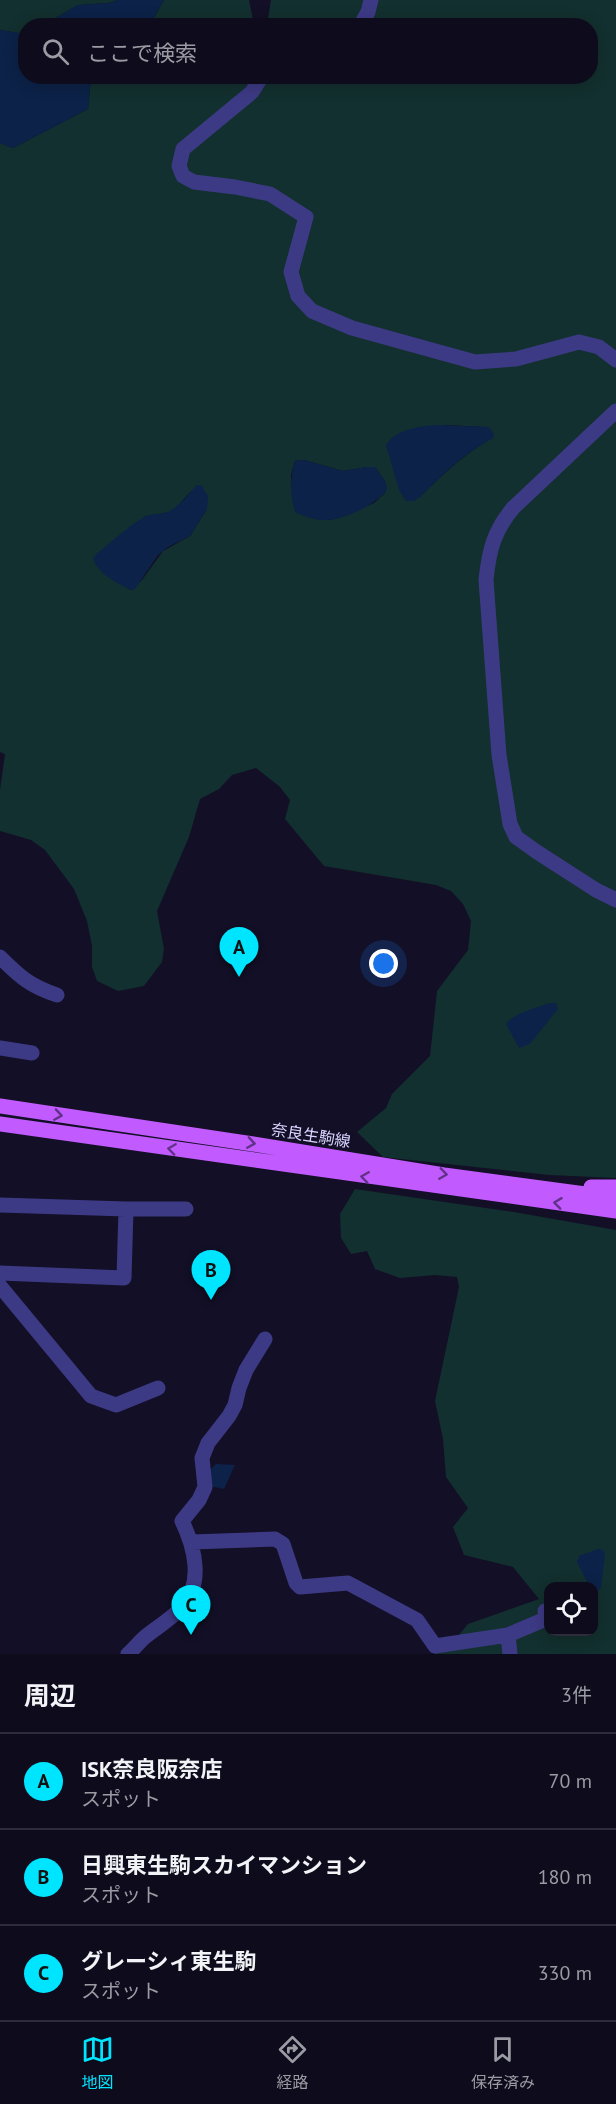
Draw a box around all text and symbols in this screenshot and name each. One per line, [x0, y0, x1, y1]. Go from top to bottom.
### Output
search box [18, 18, 598, 84]
icon: search [39, 35, 72, 68]
text: ここで検索 [87, 39, 197, 67]
pin: A [220, 928, 258, 977]
your location [369, 949, 398, 978]
one-way arrow [53, 1109, 62, 1121]
street label: 奈良生駒線 [270, 1119, 352, 1151]
one-way arrow [246, 1137, 255, 1149]
one-way arrow [167, 1144, 176, 1156]
one-way arrow [439, 1168, 448, 1180]
one-way arrow [360, 1171, 369, 1183]
one-way arrow [553, 1198, 563, 1210]
pin: B [192, 1250, 230, 1300]
map controls [544, 1582, 598, 1636]
button: locate [544, 1582, 598, 1636]
pin: C [172, 1586, 210, 1635]
text: 周辺 [24, 1679, 76, 1712]
text: 3件 [561, 1682, 592, 1708]
text: ISK奈良阪奈店 [81, 1755, 223, 1783]
text: A [37, 1768, 50, 1794]
text: 70 m [549, 1768, 592, 1794]
text: スポット [81, 1786, 161, 1812]
text: 日興東生駒スカイマンション [81, 1851, 367, 1879]
text: B [38, 1864, 49, 1890]
text: 180 m [538, 1864, 592, 1890]
text: スポット [81, 1882, 161, 1908]
text: グレーシィ東生駒 [81, 1947, 257, 1975]
text: C [38, 1960, 49, 1986]
text: 330 m [538, 1960, 592, 1986]
text: スポット [81, 1978, 161, 2004]
tab: 地図 [81, 2033, 114, 2093]
tab: 経路 [276, 2033, 309, 2093]
tab: 保存済み [471, 2033, 535, 2093]

